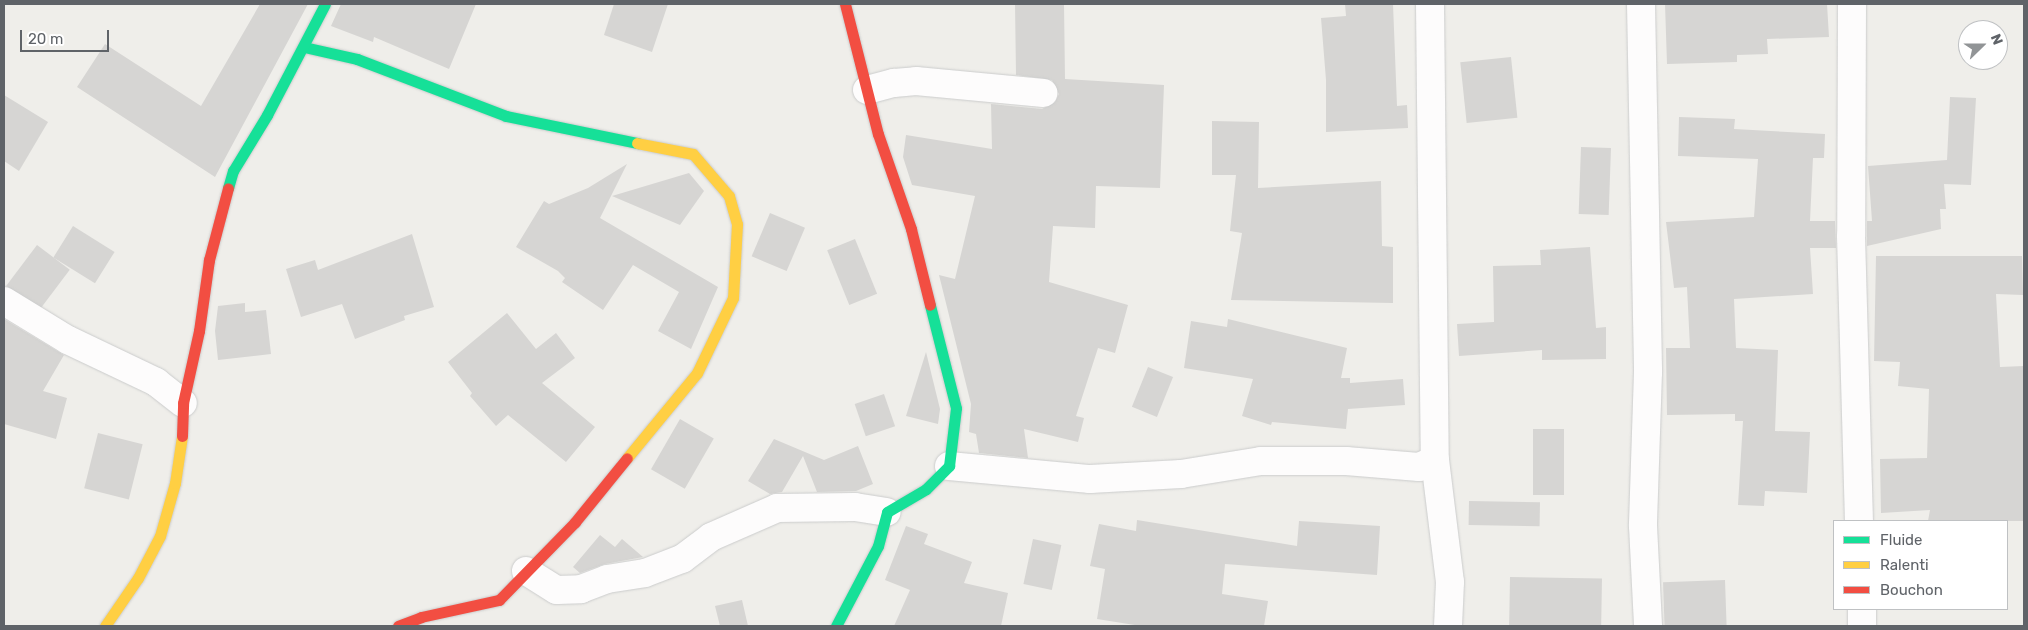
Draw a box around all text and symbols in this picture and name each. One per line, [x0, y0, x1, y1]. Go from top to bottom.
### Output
scale bar [22, 20, 111, 52]
north arrow [1958, 20, 2008, 70]
text: 20 m [28, 30, 63, 48]
text: N [1987, 32, 2006, 47]
legend [1833, 520, 2008, 610]
text: Fluide [1880, 531, 1922, 549]
text: Ralenti [1880, 556, 1929, 574]
text: Bouchon [1880, 581, 1943, 599]

